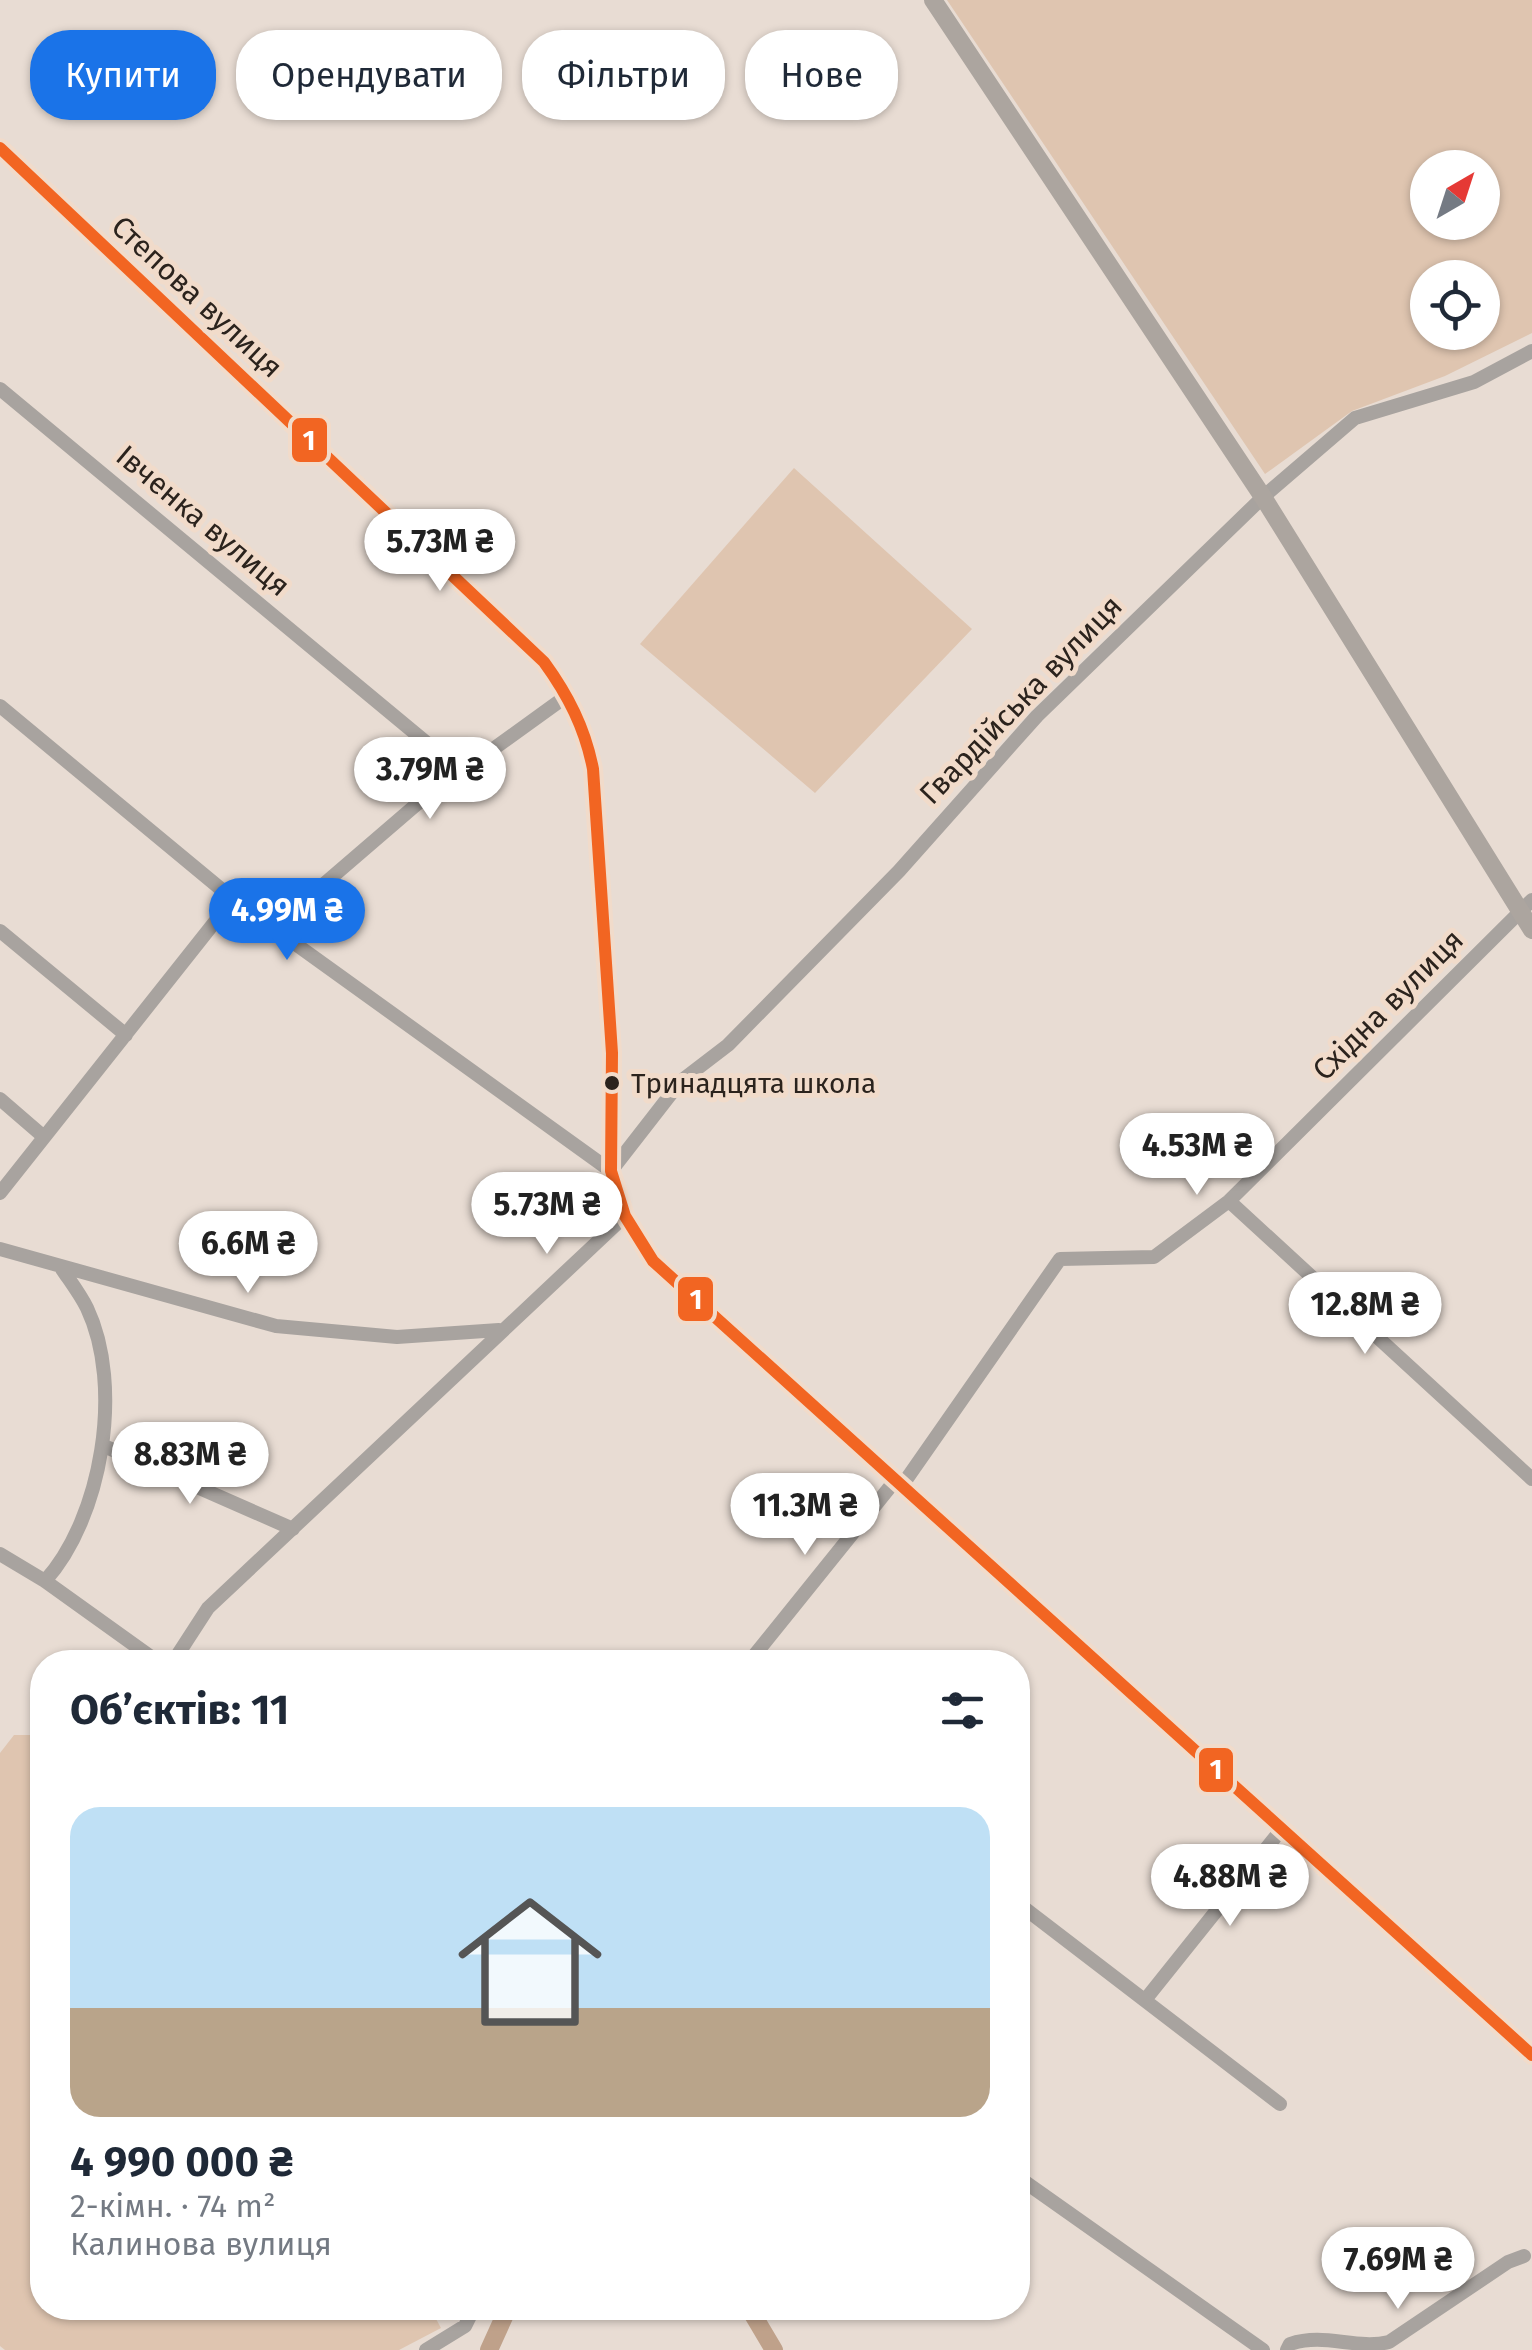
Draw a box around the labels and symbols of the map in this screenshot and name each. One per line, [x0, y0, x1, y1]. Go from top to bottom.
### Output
north arrow [1410, 150, 1500, 240]
street label: Степова вулиця [104, 209, 290, 385]
line badge: 1 [290, 416, 329, 464]
text: 1 [303, 424, 316, 457]
street label: Івченка вулиця [109, 438, 297, 604]
pin: 5.73M ₴ [348, 509, 532, 594]
street label: Гвардійська вулиця [912, 588, 1130, 812]
pin: 3.79M ₴ [338, 737, 522, 822]
pin: 4.99M ₴ [195, 878, 379, 963]
street label: Східна вулиця [1305, 922, 1471, 1088]
place label: Тринадцята школа [631, 1067, 876, 1100]
marker: Тринадцята школа [602, 1073, 622, 1093]
pin: 4.53M ₴ [1105, 1113, 1289, 1198]
pin: 5.73M ₴ [455, 1172, 639, 1257]
pin: 6.6M ₴ [167, 1211, 329, 1296]
pin: 12.8M ₴ [1273, 1272, 1457, 1357]
line badge: 1 [676, 1275, 715, 1323]
text: 1 [690, 1283, 703, 1316]
pin: 8.83M ₴ [98, 1422, 282, 1507]
pin: 11.3M ₴ [713, 1473, 897, 1558]
line badge: 1 [1197, 1746, 1235, 1794]
text: 1 [1210, 1753, 1223, 1786]
pin: 4.88M ₴ [1138, 1844, 1322, 1929]
pin: 7.69M ₴ [1306, 2227, 1490, 2312]

